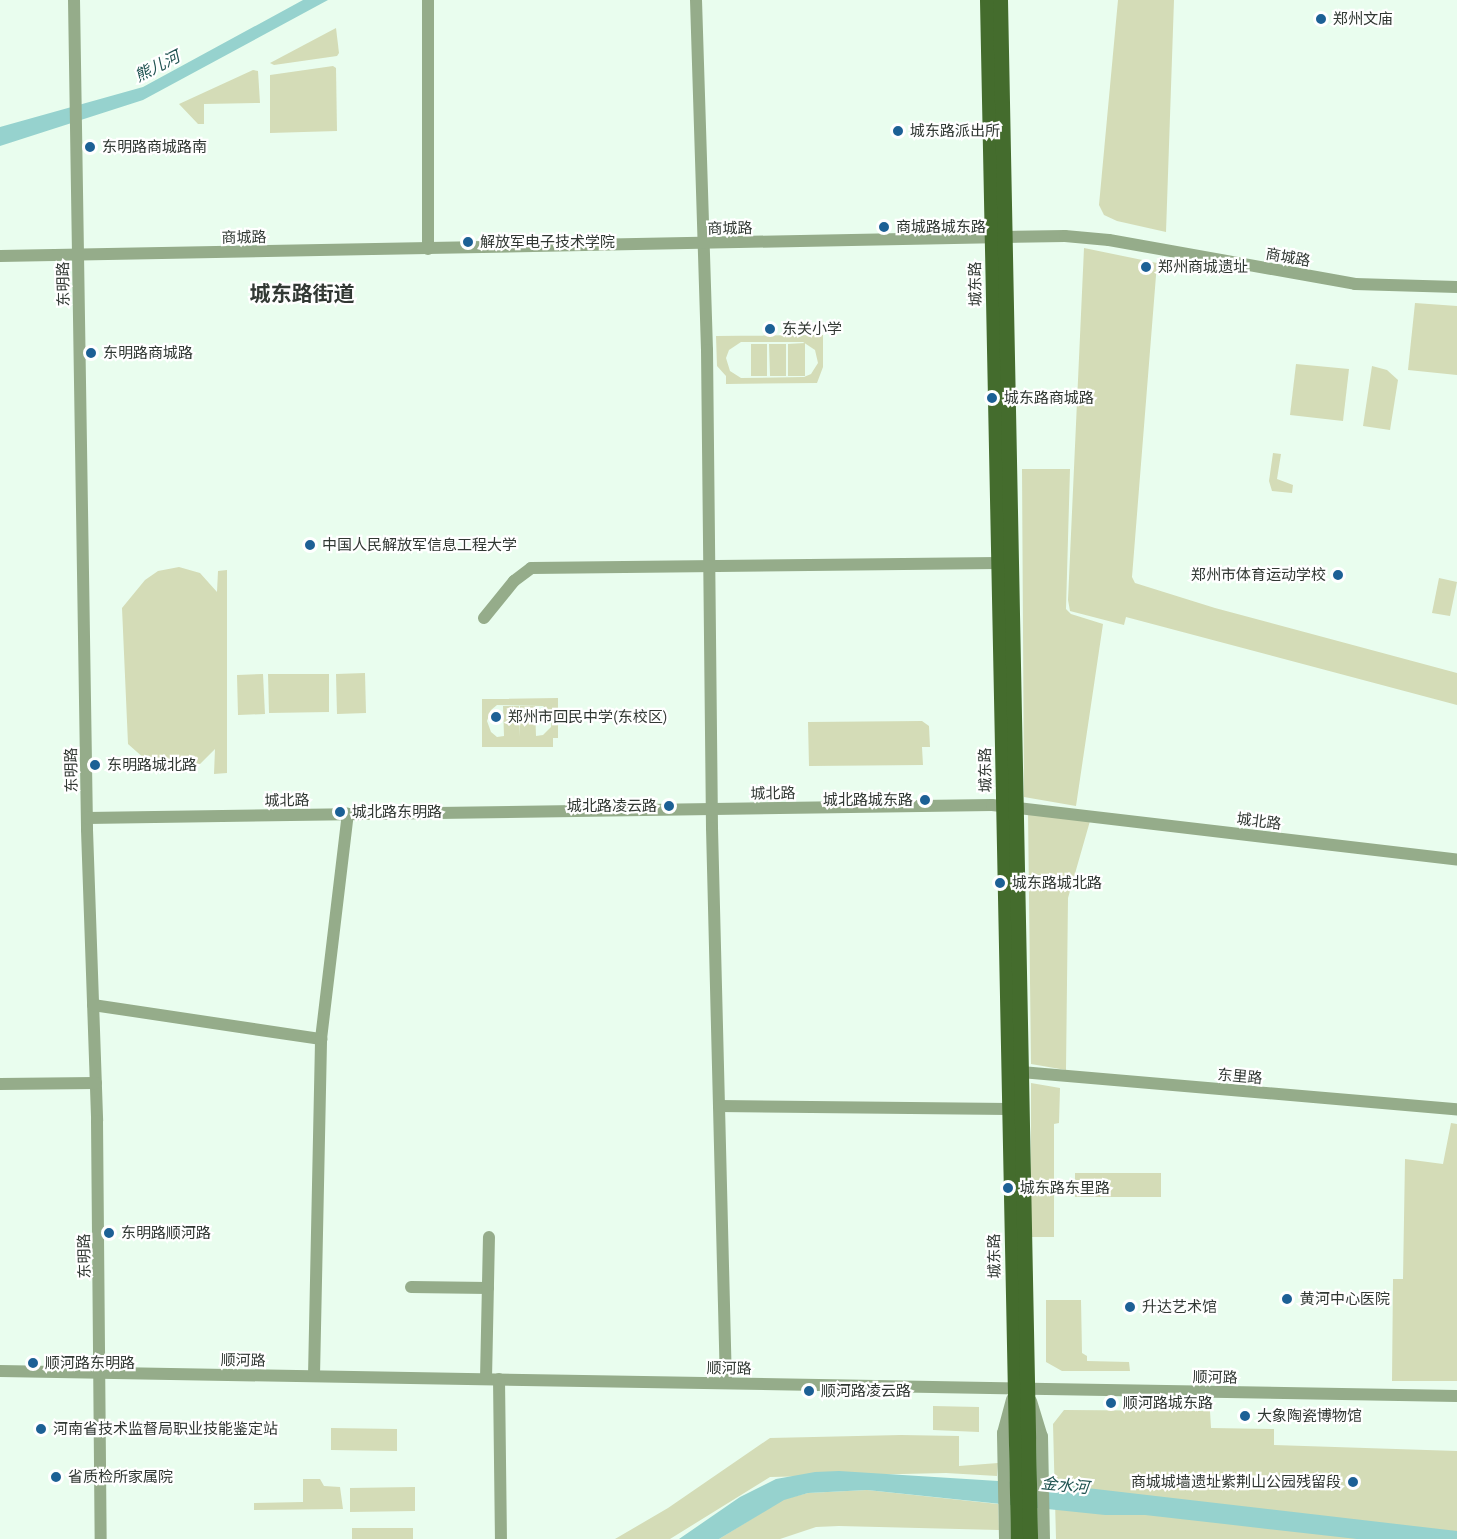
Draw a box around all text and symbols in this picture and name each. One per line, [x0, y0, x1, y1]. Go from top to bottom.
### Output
place label: 郑州文庙 [1333, 10, 1393, 28]
marker: 郑州文庙 [1314, 12, 1328, 26]
water label: 熊儿河 [131, 47, 183, 85]
place label: 城东路派出所 [910, 122, 1000, 140]
marker: 城东路派出所 [891, 124, 905, 138]
place label: 东明路商城路南 [102, 138, 207, 156]
marker: 东明路商城路南 [83, 140, 97, 154]
place label: 商城路城东路 [896, 218, 986, 236]
street label: 商城路 [707, 219, 753, 237]
marker: 商城路城东路 [877, 220, 891, 234]
street label: 商城路 [221, 228, 267, 246]
place label: 解放军电子技术学院 [480, 233, 615, 251]
marker: 解放军电子技术学院 [461, 235, 475, 249]
street label: 商城路 [1264, 244, 1312, 270]
place label: 郑州商城遗址 [1158, 258, 1248, 276]
marker: 郑州商城遗址 [1139, 260, 1153, 274]
street label: 东明路 [54, 261, 72, 307]
street label: 城东路 [966, 261, 984, 307]
district label: 城东路街道 [250, 280, 354, 306]
place label: 东关小学 [782, 320, 842, 338]
marker: 东关小学 [763, 322, 777, 336]
place label: 东明路商城路 [103, 344, 193, 362]
marker: 东明路商城路 [84, 346, 98, 360]
place label: 城东路商城路 [1004, 389, 1094, 407]
marker: 城东路商城路 [985, 391, 999, 405]
place label: 中国人民解放军信息工程大学 [322, 536, 517, 554]
marker: 中国人民解放军信息工程大学 [303, 538, 317, 552]
place label: 郑州市体育运动学校 [1191, 566, 1326, 584]
marker: 郑州市体育运动学校 [1331, 568, 1345, 582]
place label: 郑州市回民中学(东校区) [508, 708, 667, 726]
marker: 郑州市回民中学(东校区) [489, 710, 503, 724]
street label: 东明路 [62, 747, 80, 793]
street label: 城东路 [976, 747, 994, 793]
place label: 东明路城北路 [107, 756, 197, 774]
marker: 东明路城北路 [88, 758, 102, 772]
street label: 城北路 [750, 784, 796, 802]
street label: 城北路 [264, 791, 310, 809]
place label: 城北路城东路 [823, 791, 913, 809]
marker: 城北路城东路 [918, 793, 932, 807]
place label: 城北路凌云路 [567, 797, 657, 815]
marker: 城北路凌云路 [662, 799, 676, 813]
place label: 城北路东明路 [352, 803, 442, 821]
marker: 城北路东明路 [333, 805, 347, 819]
street label: 城北路 [1236, 809, 1282, 833]
place label: 城东路城北路 [1012, 874, 1102, 892]
marker: 城东路城北路 [993, 876, 1007, 890]
street label: 东里路 [1217, 1065, 1263, 1087]
place label: 城东路东里路 [1020, 1179, 1110, 1197]
marker: 城东路东里路 [1001, 1181, 1015, 1195]
place label: 东明路顺河路 [121, 1224, 211, 1242]
marker: 东明路顺河路 [102, 1226, 116, 1240]
street label: 东明路 [75, 1233, 93, 1279]
street label: 城东路 [985, 1233, 1003, 1279]
marker: 黄河中心医院 [1278, 1290, 1296, 1308]
place label: 黄河中心医院 [1300, 1290, 1390, 1308]
place label: 升达艺术馆 [1142, 1298, 1217, 1316]
marker: 升达艺术馆 [1123, 1300, 1137, 1314]
street label: 顺河路 [220, 1351, 266, 1369]
place label: 顺河路东明路 [45, 1354, 135, 1372]
marker: 顺河路东明路 [26, 1356, 40, 1370]
street label: 顺河路 [706, 1359, 752, 1377]
street label: 顺河路 [1192, 1368, 1238, 1386]
place label: 顺河路凌云路 [821, 1382, 911, 1400]
marker: 顺河路凌云路 [802, 1384, 816, 1398]
place label: 顺河路城东路 [1123, 1394, 1213, 1412]
marker: 顺河路城东路 [1104, 1396, 1118, 1410]
place label: 大象陶瓷博物馆 [1257, 1407, 1362, 1425]
marker: 大象陶瓷博物馆 [1238, 1409, 1252, 1423]
place label: 河南省技术监督局职业技能鉴定站 [53, 1420, 278, 1438]
marker: 河南省技术监督局职业技能鉴定站 [34, 1422, 48, 1436]
place label: 省质检所家属院 [68, 1468, 173, 1486]
marker: 省质检所家属院 [49, 1470, 63, 1484]
water label: 金水河 [1040, 1473, 1090, 1497]
place label: 商城城墙遗址紫荆山公园残留段 [1131, 1473, 1341, 1491]
marker: 商城城墙遗址紫荆山公园残留段 [1346, 1475, 1360, 1489]

